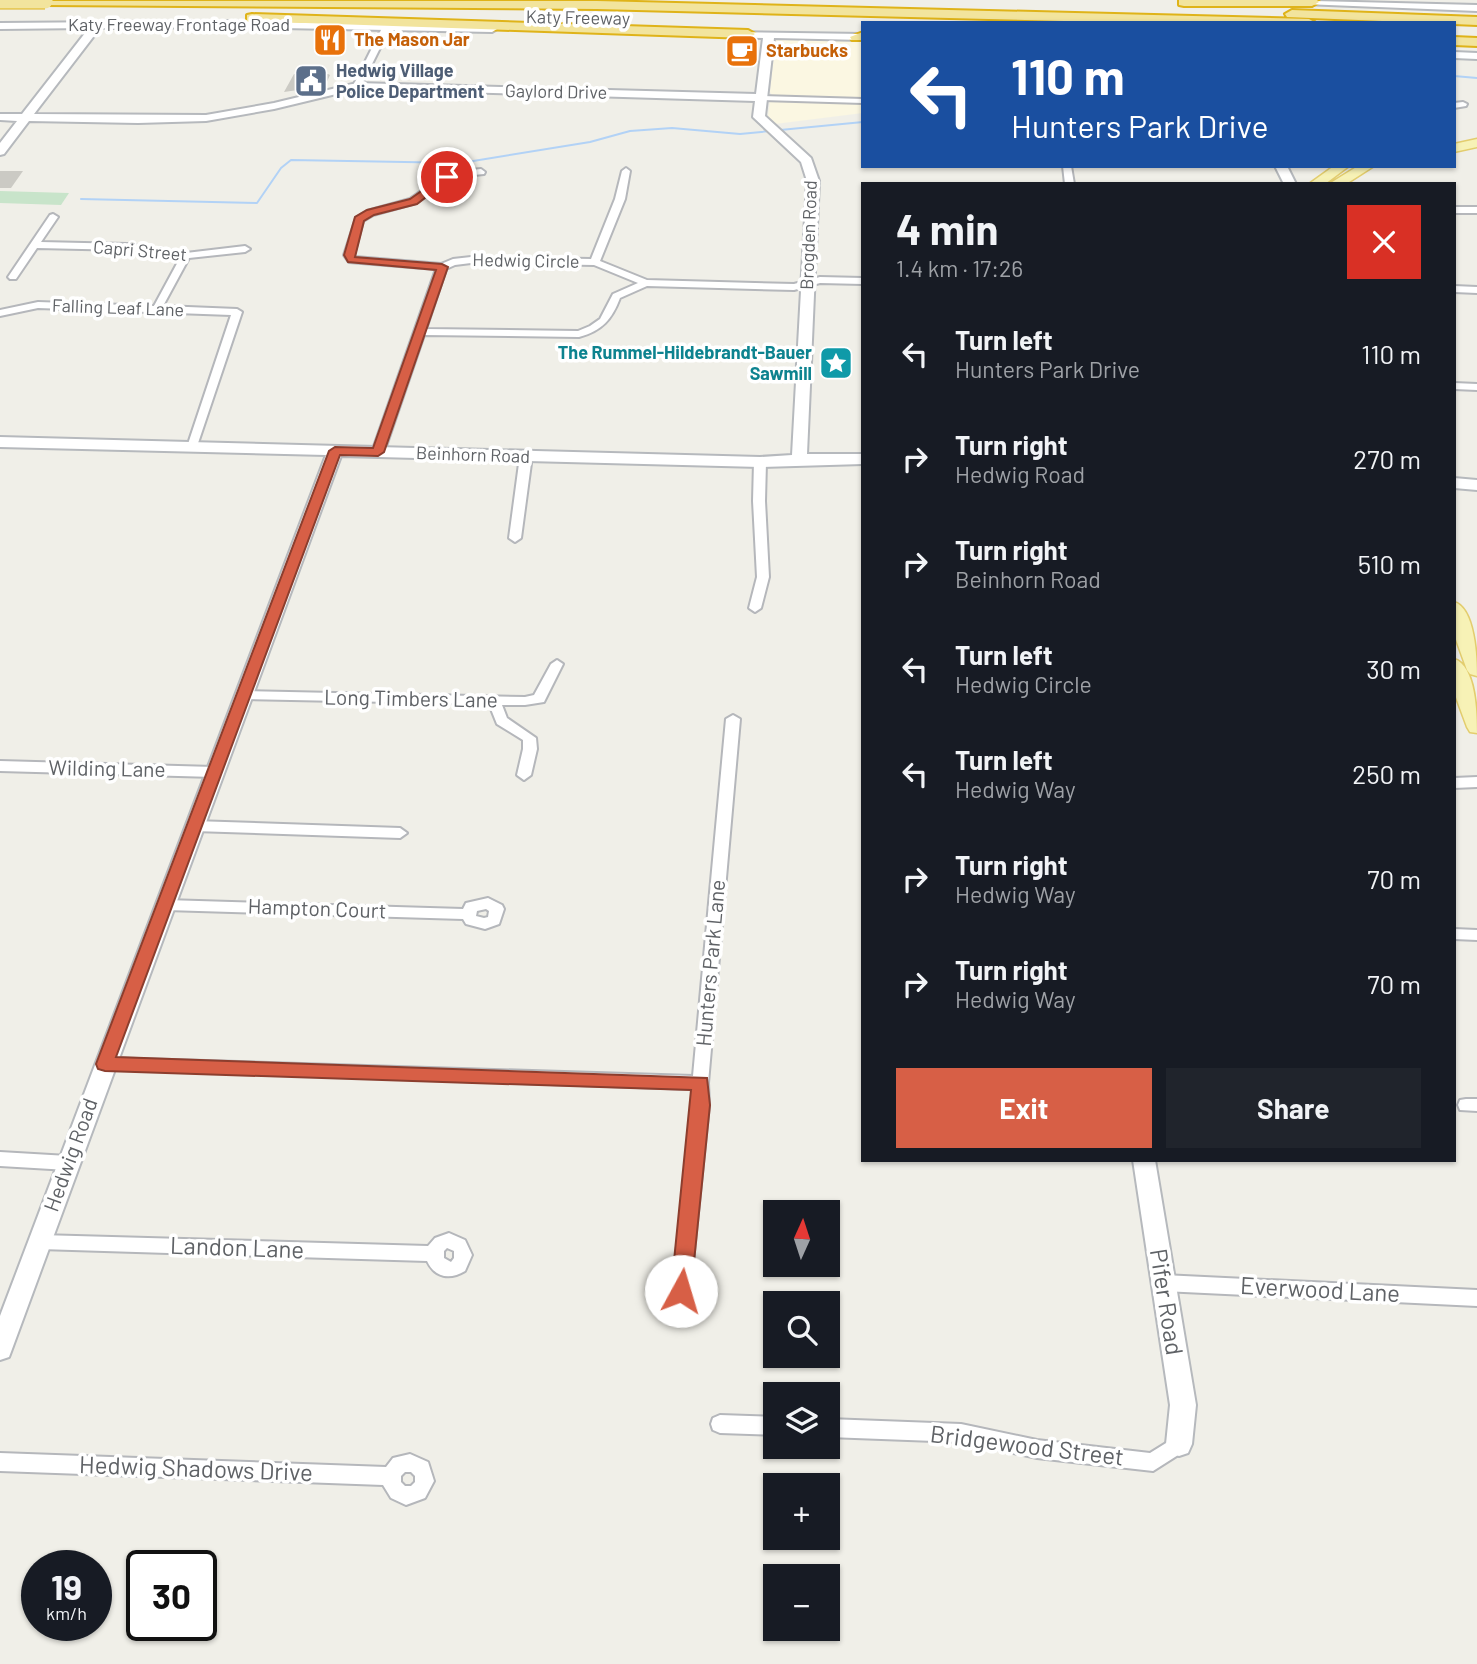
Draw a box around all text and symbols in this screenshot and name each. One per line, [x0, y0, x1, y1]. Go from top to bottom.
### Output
street label: Katy Freeway [526, 5, 630, 29]
street label: Katy Freeway Frontage Road [68, 13, 290, 35]
restaurant icon: The Mason Jar [311, 21, 349, 59]
place label: The Mason Jar [354, 28, 470, 50]
cafe icon: Starbucks [723, 32, 761, 70]
place label: Starbucks [766, 39, 848, 61]
text: 110 m [1011, 46, 1125, 105]
icon: left [896, 49, 987, 140]
place label: Hedwig Village Police Department [336, 59, 484, 102]
public building icon: Hedwig Village Police Department [292, 62, 330, 100]
street label: Gaylord Drive [505, 79, 607, 103]
text: Hunters Park Drive [1011, 106, 1268, 144]
pin [417, 147, 477, 207]
icon: arrive [428, 158, 466, 196]
street label: Brogden Road [795, 180, 821, 290]
text: 4 min [896, 203, 999, 253]
button: close [1347, 205, 1421, 279]
street label: Capri Street [92, 235, 188, 265]
street label: Hedwig Circle [472, 248, 580, 272]
text: 1.4 km · 17:26 [896, 254, 1023, 282]
street label: Falling Leaf Lane [52, 294, 184, 320]
text: Turn left [955, 324, 1053, 355]
icon: left [896, 335, 934, 373]
text: 110 m [1361, 338, 1421, 369]
place label: The Rummel-Hildebrandt-Bauer Sawmill [558, 341, 812, 384]
place icon: The Rummel-Hildebrandt-Bauer Sawmill [817, 344, 855, 382]
text: Hunters Park Drive [955, 355, 1140, 383]
text: Turn right [955, 429, 1068, 460]
icon: right [896, 440, 934, 478]
street label: Beinhorn Road [416, 441, 530, 467]
text: 270 m [1353, 443, 1421, 474]
text: Hedwig Road [955, 460, 1085, 488]
text: Turn right [955, 534, 1068, 565]
icon: right [896, 545, 934, 583]
text: 510 m [1358, 548, 1421, 579]
text: Beinhorn Road [955, 565, 1101, 593]
text: Turn left [955, 639, 1053, 670]
icon: left [896, 650, 934, 688]
text: 30 m [1366, 653, 1421, 684]
text: Hedwig Circle [955, 670, 1092, 698]
street label: Long Timbers Lane [324, 683, 498, 712]
text: Turn left [955, 744, 1053, 775]
street label: Wilding Lane [48, 754, 166, 781]
icon: left [896, 755, 934, 793]
text: 250 m [1352, 758, 1421, 789]
text: Hedwig Way [955, 775, 1076, 803]
text: Turn right [955, 849, 1068, 880]
icon: right [896, 860, 934, 898]
text: 70 m [1367, 863, 1421, 894]
street label: Hunters Park Lane [690, 878, 729, 1047]
text: Hedwig Way [955, 880, 1076, 908]
street label: Hampton Court [247, 893, 387, 922]
text: Turn right [955, 954, 1068, 985]
icon: right [896, 965, 934, 1003]
text: 70 m [1367, 968, 1421, 999]
text: Hedwig Way [955, 985, 1076, 1013]
button: Exit [896, 1068, 1152, 1148]
button: Share [1166, 1068, 1421, 1148]
street label: Hedwig Road [38, 1094, 102, 1215]
north arrow [763, 1200, 840, 1278]
map controls [763, 1200, 840, 1641]
street label: Landon Lane [170, 1230, 305, 1263]
street label: Pifer Road [1145, 1247, 1190, 1357]
position arrow [644, 1254, 718, 1328]
street label: Everwood Lane [1239, 1270, 1401, 1307]
button: search [763, 1291, 840, 1368]
button: layers [763, 1382, 840, 1459]
street label: Bridgewood Street [929, 1418, 1126, 1471]
street label: Hedwig Shadows Drive [79, 1449, 313, 1486]
button: + [763, 1473, 840, 1550]
speed limit sign: 30 [126, 1550, 217, 1641]
button: − [763, 1564, 840, 1641]
text: 19 [51, 1565, 82, 1607]
text: km/h [46, 1602, 87, 1624]

